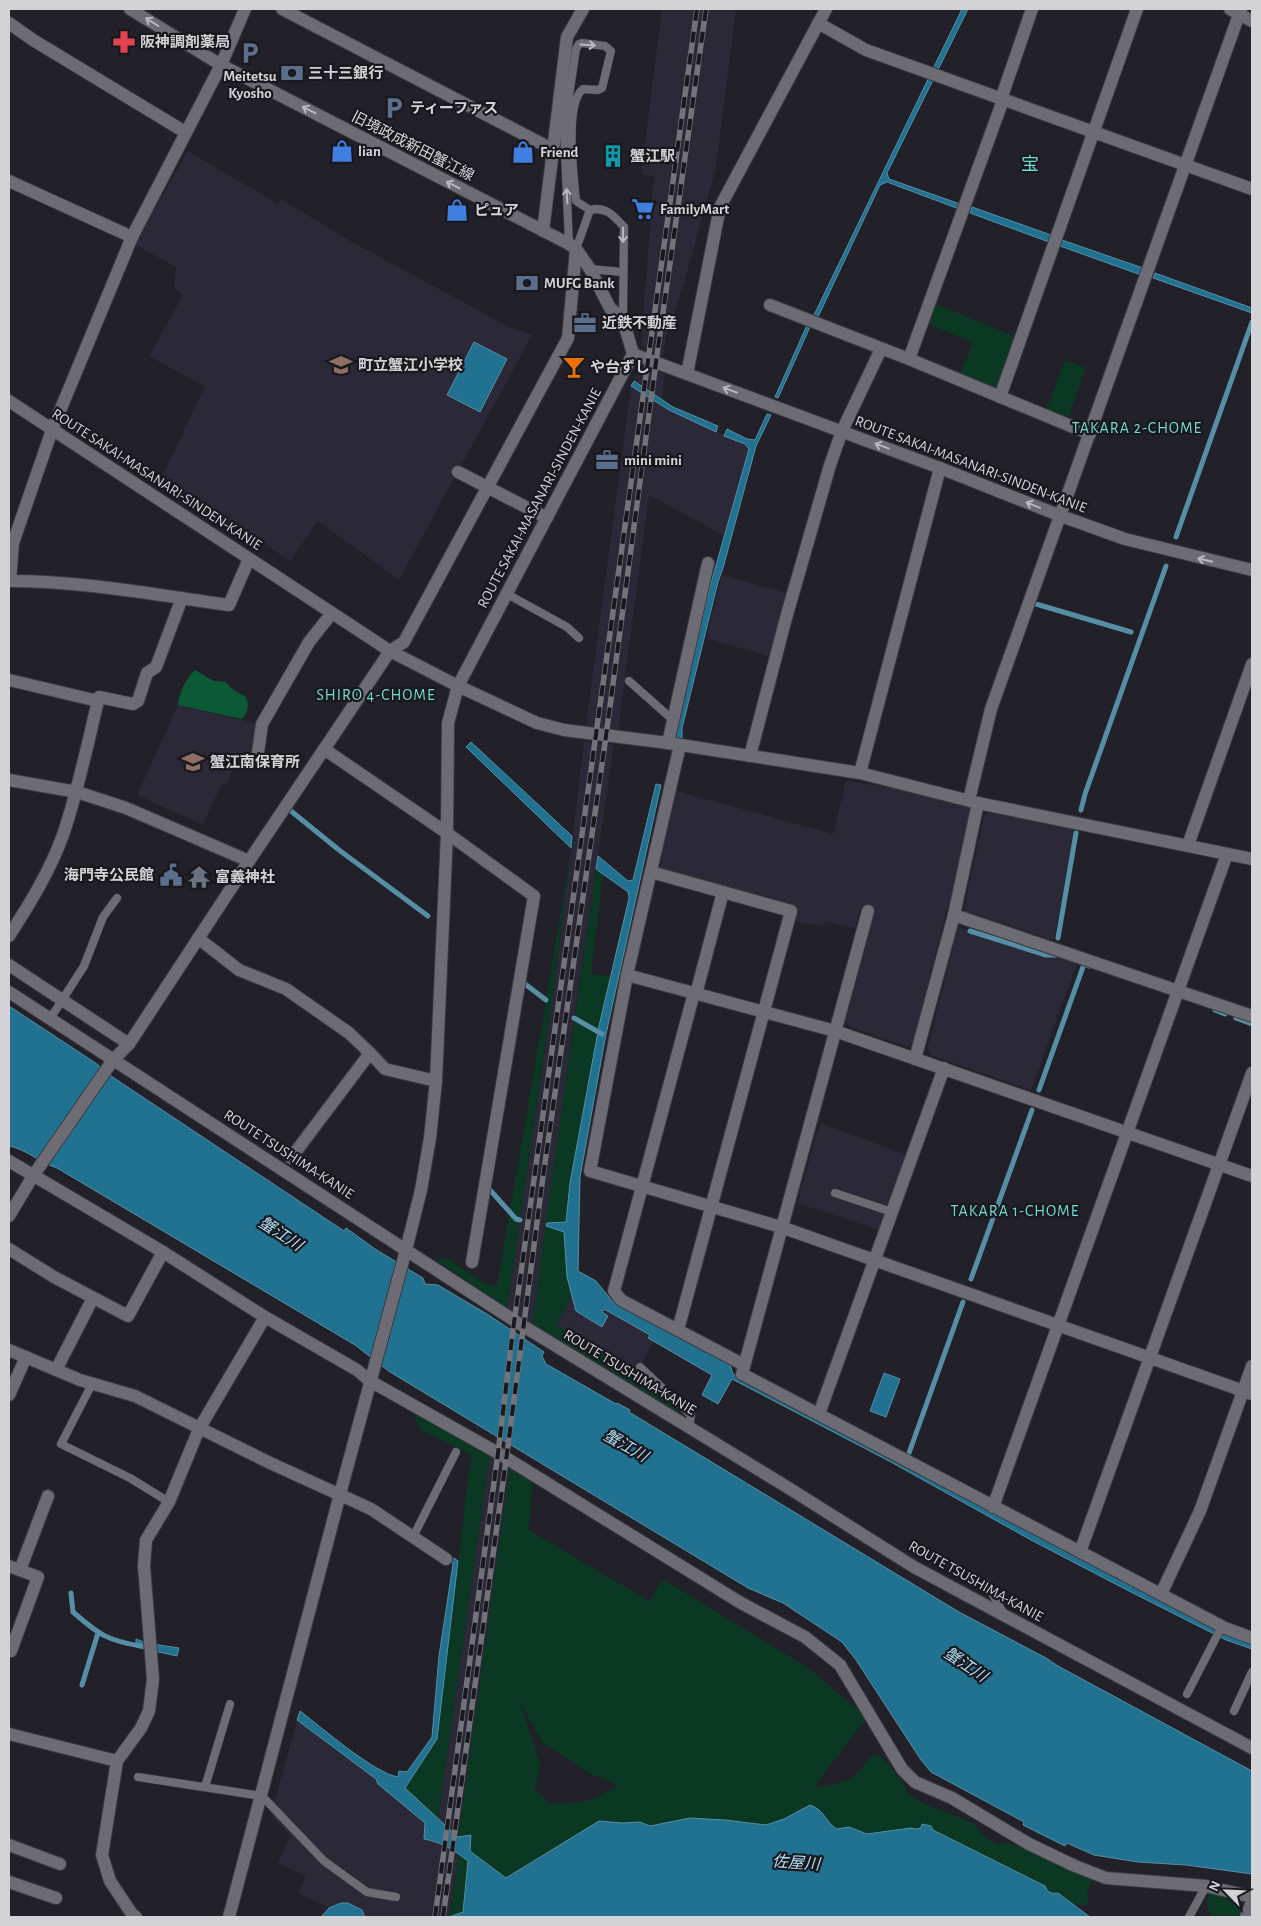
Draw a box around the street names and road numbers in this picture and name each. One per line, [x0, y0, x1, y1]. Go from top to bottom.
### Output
street label: 旧境政成新田蟹江線 [349, 108, 477, 184]
street label: ROUTE SAKAI-MASANARI-SINDEN-KANIE [475, 386, 604, 611]
street label: ROUTE SAKAI-MASANARI-SINDEN-KANIE [49, 406, 264, 553]
street label: ROUTE SAKAI-MASANARI-SINDEN-KANIE [853, 413, 1089, 516]
street label: ROUTE TSUSHIMA-KANIE [221, 1107, 356, 1202]
street label: ROUTE TSUSHIMA-KANIE [561, 1327, 698, 1418]
street label: ROUTE TSUSHIMA-KANIE [906, 1538, 1046, 1625]

